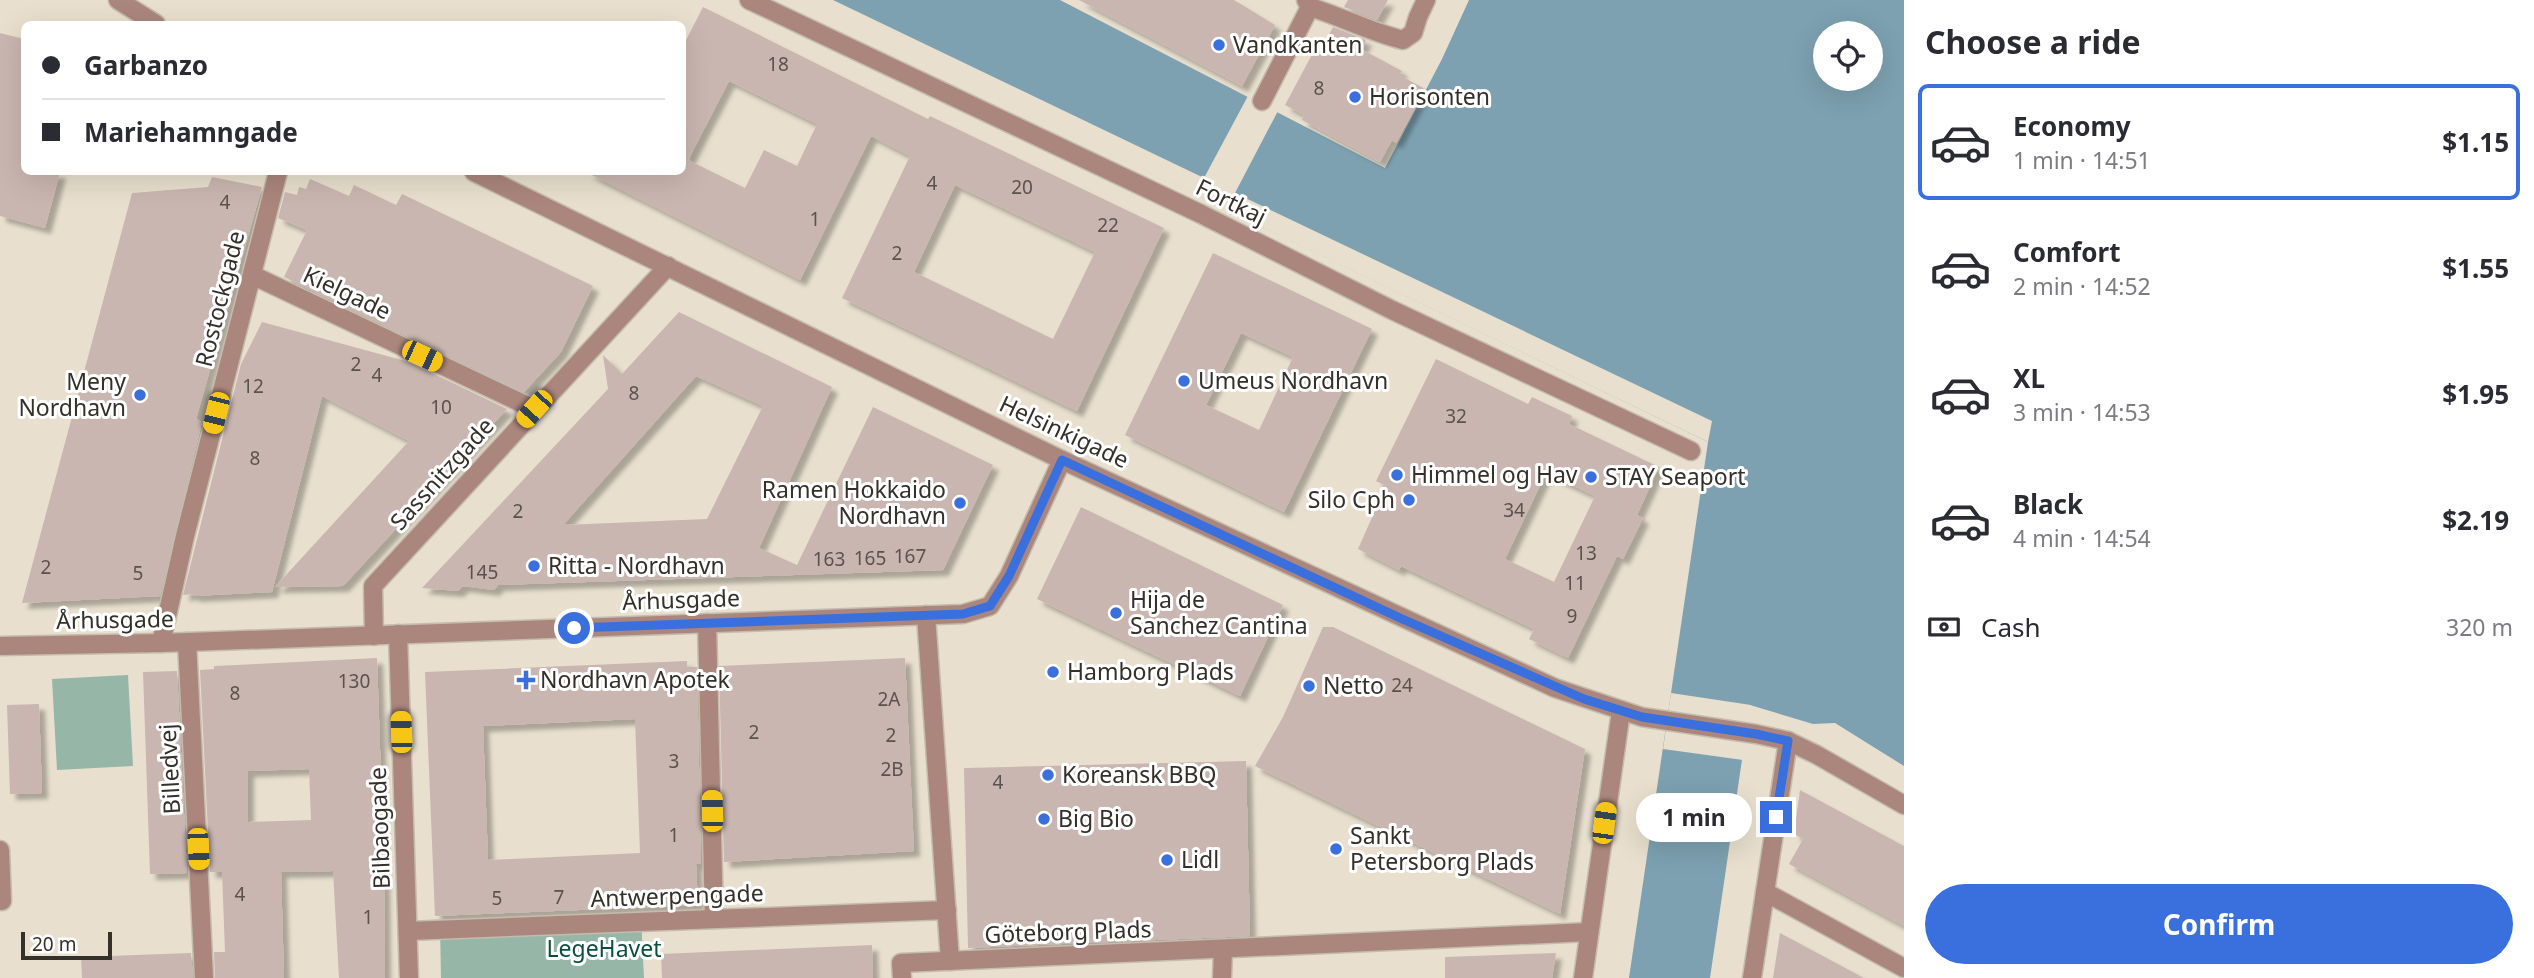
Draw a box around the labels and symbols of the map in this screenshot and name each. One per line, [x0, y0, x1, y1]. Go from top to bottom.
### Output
place label: Vandkanten [1233, 28, 1363, 60]
marker: Vandkanten [1211, 37, 1227, 53]
house number: 18 [767, 51, 789, 77]
house number: 8 [1314, 75, 1324, 101]
place label: Horisonten [1369, 80, 1490, 112]
marker: Horisonten [1347, 89, 1363, 105]
house number: 4 [927, 170, 938, 196]
street label: Fortkaj [1191, 170, 1272, 232]
house number: 20 [1011, 174, 1033, 200]
house number: 4 [220, 189, 231, 215]
house number: 1 [810, 206, 820, 232]
house number: 22 [1097, 212, 1119, 238]
street label: Rostockgade [187, 227, 251, 370]
house number: 2 [892, 240, 902, 266]
street label: Kielgade [298, 258, 396, 326]
car [399, 338, 446, 374]
house number: 2 [351, 351, 361, 377]
house number: 4 [372, 362, 383, 388]
place label: Umeus Nordhavn [1198, 364, 1388, 396]
place label: Meny Nordhavn [18, 365, 126, 423]
house number: 12 [242, 373, 264, 399]
marker: Umeus Nordhavn [1176, 373, 1192, 389]
house number: 8 [629, 380, 639, 406]
car [513, 386, 556, 432]
marker: Meny Nordhavn [132, 387, 148, 403]
street label: Helsinkigade [994, 387, 1134, 475]
car [201, 390, 232, 436]
house number: 10 [430, 394, 452, 420]
house number: 32 [1445, 403, 1467, 429]
street label: Sassnitzgade [382, 410, 500, 536]
house number: 8 [250, 445, 260, 471]
place label: Himmel og Hav [1411, 458, 1578, 490]
place label: STAY Seaport [1605, 460, 1745, 492]
marker: Himmel og Hav [1389, 467, 1405, 483]
marker: STAY Seaport [1583, 469, 1599, 485]
place label: Ramen Hokkaido Nordhavn [762, 473, 946, 531]
place label: Silo Cph [1308, 483, 1395, 515]
marker: Silo Cph [1401, 492, 1417, 508]
marker: Ramen Hokkaido Nordhavn [952, 495, 968, 511]
house number: 34 [1503, 497, 1525, 523]
house number: 2 [513, 498, 523, 524]
house number: 13 [1575, 540, 1597, 566]
house number: 167 [894, 543, 926, 569]
house number: 165 [854, 545, 886, 571]
house number: 163 [813, 546, 845, 572]
place label: Ritta - Nordhavn [548, 549, 725, 581]
house number: 2 [41, 554, 51, 580]
marker: Ritta - Nordhavn [526, 558, 542, 574]
house number: 145 [466, 559, 498, 585]
house number: 5 [133, 560, 143, 586]
house number: 11 [1564, 570, 1586, 596]
street label: Århusgade [622, 581, 740, 617]
place label: Hija de Sanchez Cantina [1130, 583, 1308, 641]
street label: Århusgade [56, 602, 174, 636]
house number: 9 [1567, 603, 1577, 629]
marker: Hija de Sanchez Cantina [1108, 605, 1124, 621]
route start [558, 612, 590, 644]
place label: Hamborg Plads [1067, 655, 1234, 687]
place label: Nordhavn Apotek [540, 663, 731, 695]
marker: Hamborg Plads [1045, 664, 1061, 680]
house number: 130 [338, 668, 370, 694]
place label: Netto [1323, 669, 1384, 701]
marker: Nordhavn Apotek [518, 672, 534, 688]
house number: 24 [1391, 672, 1413, 698]
marker: Netto [1301, 678, 1317, 694]
house number: 8 [230, 680, 240, 706]
house number: 2A [877, 686, 901, 712]
car [390, 711, 413, 753]
house number: 2 [749, 719, 759, 745]
house number: 2 [886, 722, 896, 748]
street label: Billedvej [151, 723, 187, 815]
house number: 3 [669, 748, 679, 774]
house number: 2B [880, 756, 904, 782]
place label: Koreansk BBQ [1062, 758, 1216, 790]
street label: Bilbaogade [361, 767, 397, 890]
marker: Koreansk BBQ [1040, 767, 1056, 783]
house number: 4 [993, 769, 1004, 795]
car [702, 790, 723, 832]
callout: 1 min [1636, 792, 1752, 842]
car [1591, 801, 1618, 845]
route end [1760, 801, 1792, 833]
place label: Big Bio [1058, 802, 1134, 834]
marker: Big Bio [1036, 811, 1052, 827]
place label: Sankt Petersborg Plads [1350, 819, 1534, 877]
house number: 1 [669, 822, 679, 848]
car [187, 827, 210, 871]
marker: Sankt Petersborg Plads [1328, 841, 1344, 857]
place label: Lidl [1181, 843, 1219, 875]
marker: Lidl [1159, 852, 1175, 868]
street label: Antwerpengade [590, 876, 764, 914]
house number: 4 [235, 881, 246, 907]
house number: 7 [554, 884, 564, 910]
house number: 5 [492, 885, 502, 911]
house number: 1 [363, 904, 373, 930]
street label: Göteborg Plads [984, 912, 1152, 950]
scale bar [21, 929, 112, 961]
park label: LegeHavet [546, 932, 662, 964]

